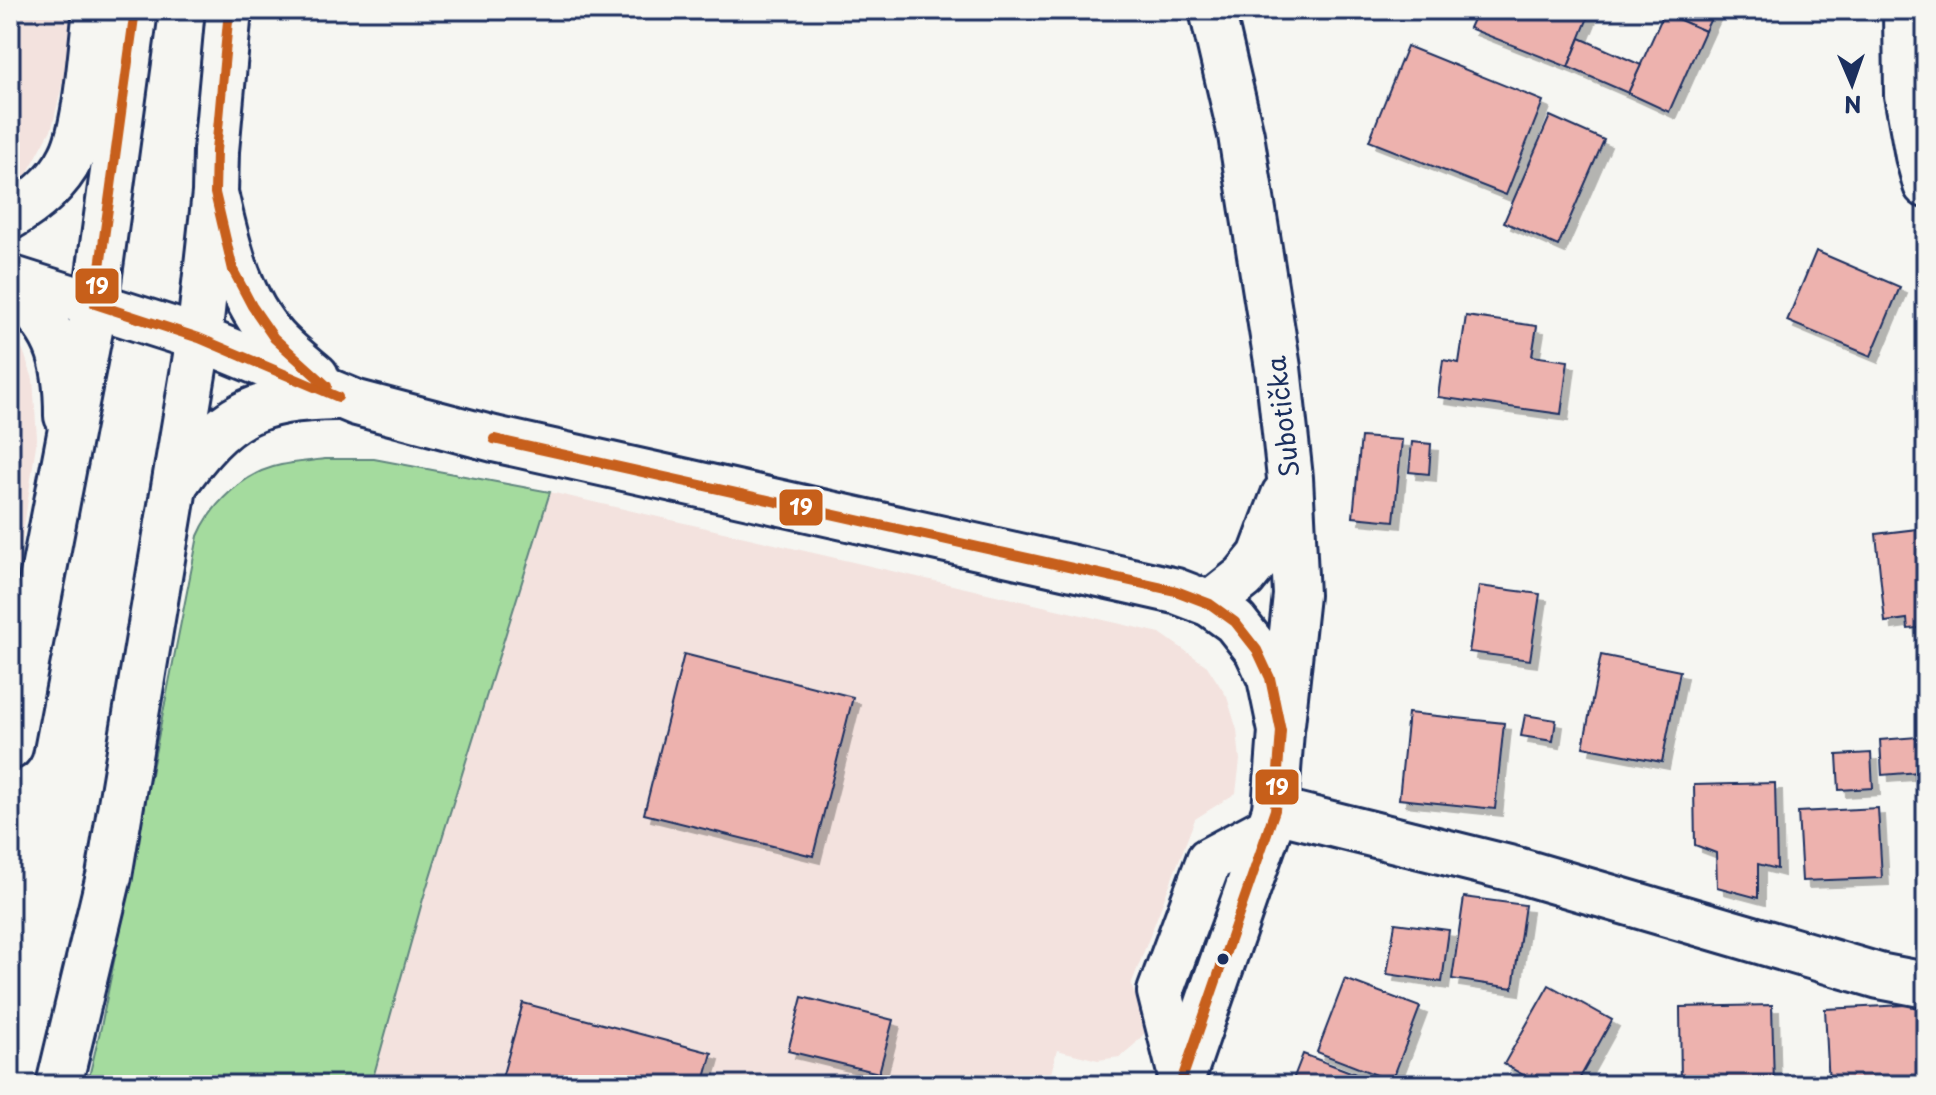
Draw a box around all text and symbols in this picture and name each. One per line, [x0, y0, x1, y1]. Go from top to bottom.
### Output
north arrow [1812, 44, 1892, 124]
text: N [1843, 89, 1862, 122]
line badge: 19 [74, 267, 120, 305]
text: 19 [85, 268, 109, 301]
street label: Subotička [1255, 353, 1309, 480]
line badge: 19 [778, 488, 824, 527]
text: 19 [789, 489, 813, 522]
line badge: 19 [1254, 768, 1300, 806]
text: 19 [1265, 769, 1289, 802]
unlabelled marker [1215, 951, 1231, 967]

